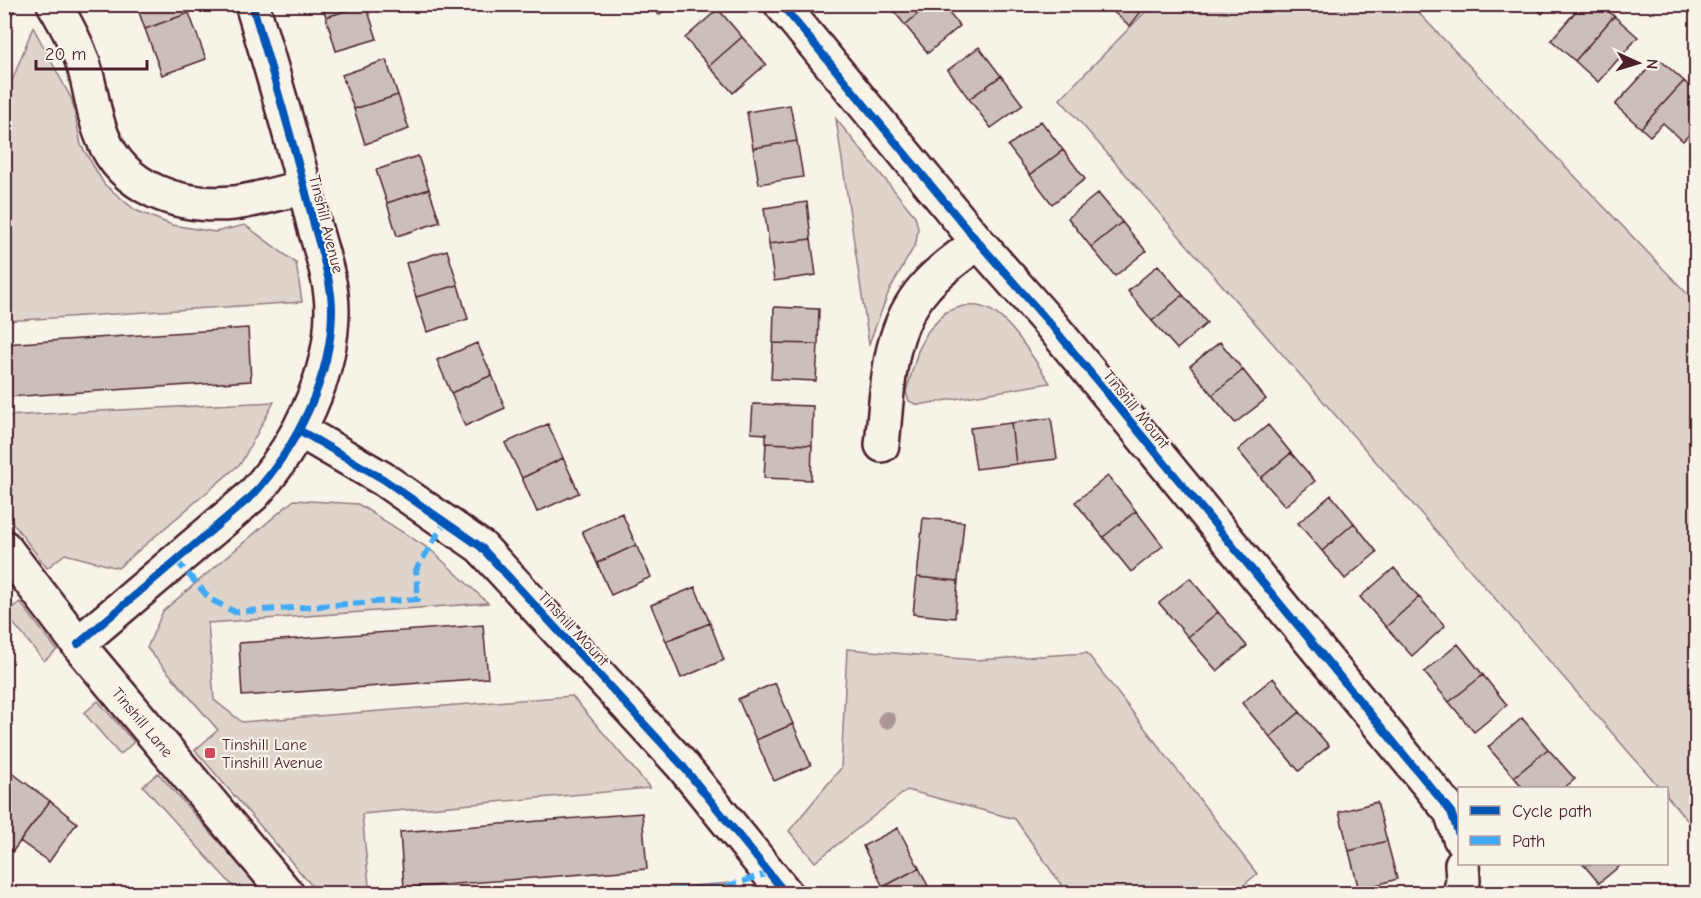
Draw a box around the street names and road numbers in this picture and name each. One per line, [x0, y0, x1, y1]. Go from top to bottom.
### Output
street label: Tinshill Avenue [305, 173, 347, 275]
street label: Tinshill Mount [1099, 367, 1174, 453]
street label: Tinshill Mount [534, 588, 613, 670]
street label: Tinshill Lane [108, 684, 176, 761]

